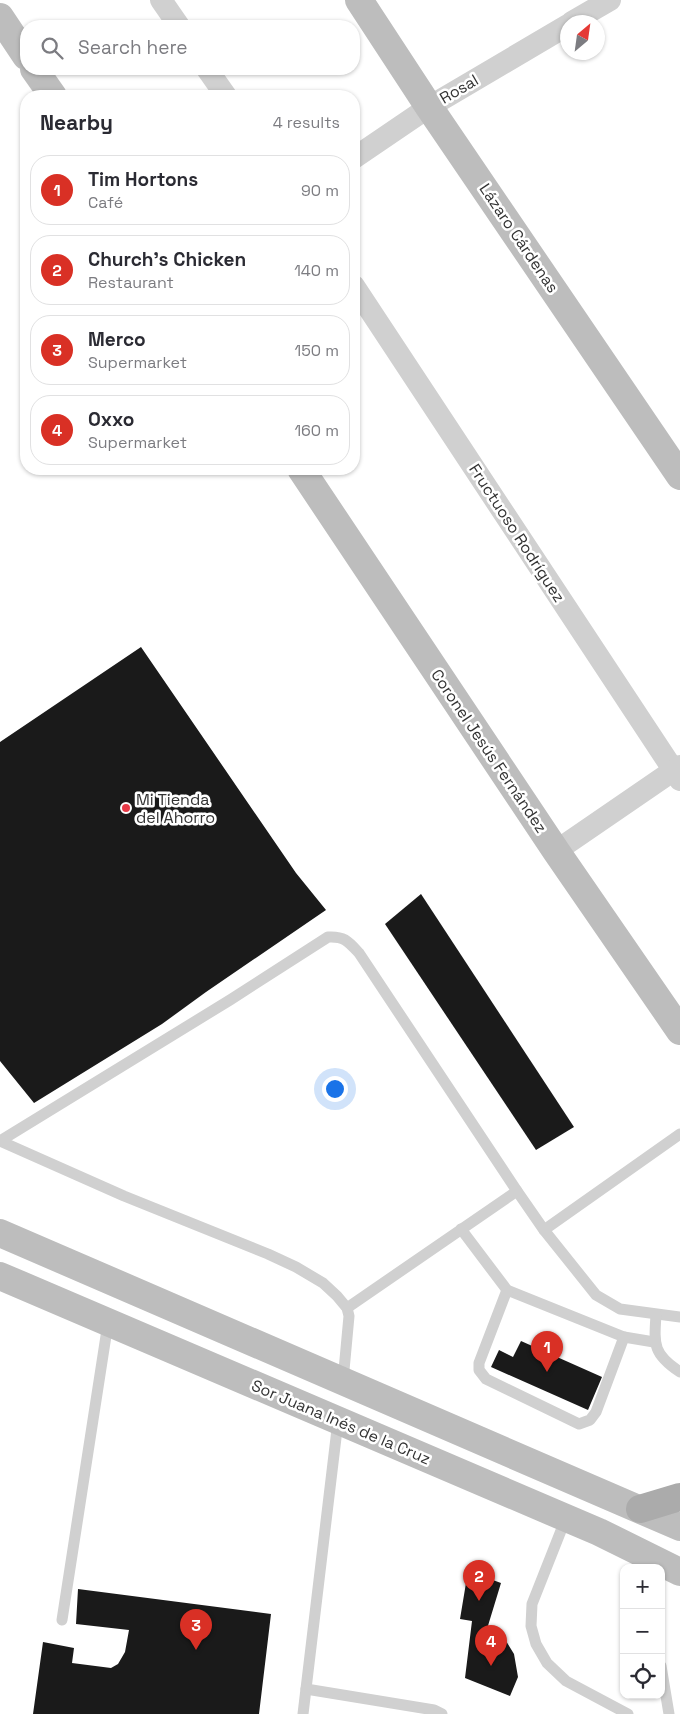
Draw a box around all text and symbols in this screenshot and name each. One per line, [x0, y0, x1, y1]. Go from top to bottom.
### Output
north arrow [560, 15, 605, 60]
search box [20, 20, 360, 75]
icon: search [38, 34, 66, 62]
text: Search here [78, 35, 188, 60]
street label: Rosal [436, 70, 482, 108]
text: Nearby [40, 109, 113, 136]
text: 4 results [273, 112, 340, 133]
text: Tim Hortons [88, 167, 198, 192]
street label: Lázaro Cárdenas [475, 179, 563, 297]
text: 1 [53, 180, 61, 201]
text: 90 m [301, 180, 339, 201]
text: Café [88, 192, 123, 213]
text: Church's Chicken [88, 247, 246, 272]
text: 2 [52, 260, 62, 281]
text: 140 m [294, 260, 339, 281]
text: Restaurant [88, 272, 174, 293]
text: Merco [88, 327, 146, 352]
text: 3 [52, 340, 62, 361]
text: 150 m [295, 340, 339, 361]
text: Supermarket [88, 352, 187, 373]
text: Oxxo [88, 407, 134, 432]
text: 4 [52, 420, 62, 441]
text: 160 m [294, 420, 339, 441]
text: Supermarket [88, 432, 187, 453]
street label: Fructuoso Rodríguez [464, 460, 570, 606]
street label: Coronel Jesús Fernández [426, 665, 552, 837]
place label: Mi Tienda del Ahorro [136, 789, 215, 828]
marker: Mi Tienda del Ahorro [120, 802, 132, 814]
your location [322, 1076, 348, 1102]
pin: 1 [531, 1331, 563, 1372]
street label: Sor Juana Inés de la Cruz [248, 1375, 434, 1469]
pin: 2 [463, 1560, 495, 1601]
map controls [620, 1564, 665, 1699]
button: + [620, 1564, 665, 1609]
pin: 3 [180, 1609, 212, 1650]
button: − [620, 1609, 665, 1654]
pin: 4 [475, 1625, 507, 1666]
button: locate [620, 1654, 665, 1699]

